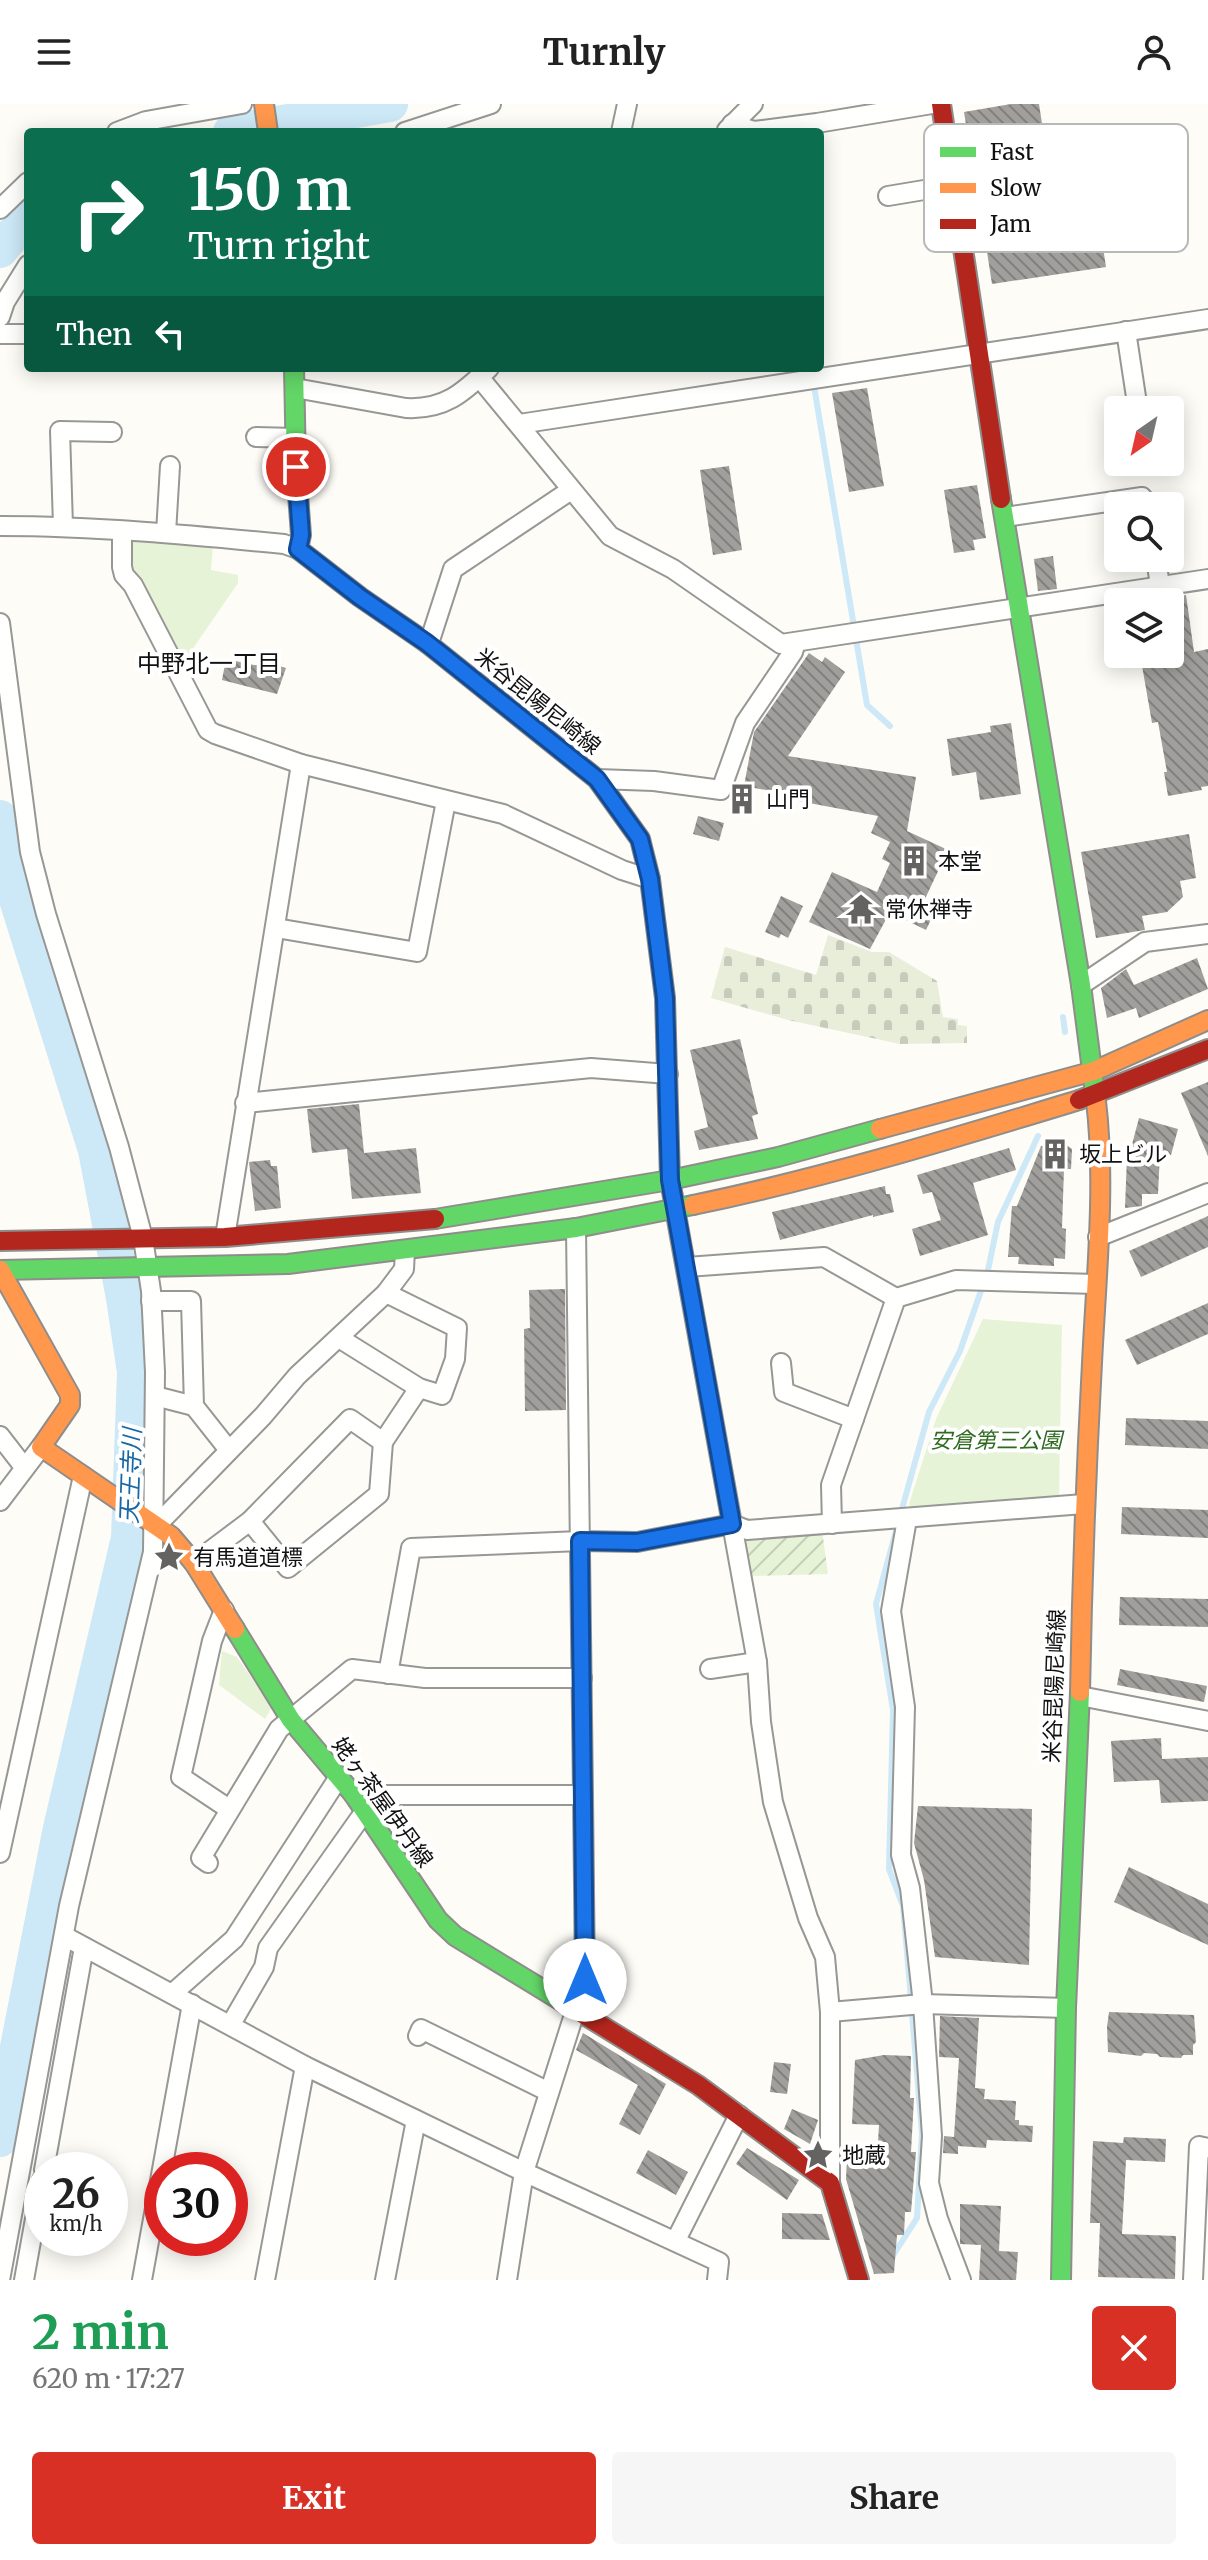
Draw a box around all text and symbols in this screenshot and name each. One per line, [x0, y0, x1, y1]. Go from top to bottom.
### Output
icon: menu [32, 30, 76, 74]
text: Turnly [543, 30, 665, 75]
icon: person [1132, 30, 1176, 74]
legend [924, 124, 1188, 252]
text: Fast [990, 138, 1034, 166]
text: 150 m [188, 155, 351, 225]
icon: right [56, 160, 160, 264]
text: Slow [990, 174, 1041, 202]
text: Jam [989, 210, 1031, 238]
text: Turn right [188, 224, 370, 269]
icon: left [148, 312, 192, 356]
text: Then [56, 315, 132, 353]
north arrow [1104, 396, 1184, 476]
map controls [1104, 396, 1184, 668]
pin [262, 433, 330, 501]
icon: arrive [274, 445, 318, 489]
button: search [1104, 492, 1184, 572]
button: layers [1104, 588, 1184, 668]
street label: 米谷昆陽尼崎線 [469, 642, 607, 760]
district label: 中野北一丁目 [137, 648, 281, 679]
building icon: 山門 [725, 782, 759, 816]
place label: 山門 [766, 785, 810, 813]
building icon: 本堂 [897, 844, 931, 878]
place label: 本堂 [938, 847, 982, 875]
temple icon: 常休禅寺 [844, 892, 878, 926]
place label: 常休禅寺 [885, 895, 973, 923]
building icon: 坂上ビル [1038, 1137, 1072, 1171]
place label: 坂上ビル [1079, 1140, 1167, 1168]
water label: 天王寺川 [113, 1424, 148, 1524]
park label: 安倉第三公園 [930, 1426, 1065, 1454]
place icon: 有馬道道標 [152, 1540, 186, 1574]
place label: 有馬道道標 [193, 1543, 303, 1571]
street label: 米谷昆陽尼崎線 [1037, 1609, 1071, 1763]
street label: 姥ヶ茶屋伊丹線 [326, 1731, 440, 1873]
position arrow [543, 1938, 627, 2022]
place icon: 地蔵 [801, 2138, 835, 2172]
place label: 地蔵 [842, 2141, 886, 2169]
speed limit sign: 30 [144, 2152, 248, 2256]
text: 26 [52, 2169, 100, 2219]
text: km/h [50, 2211, 102, 2236]
text: 2 min [32, 2302, 169, 2362]
button: close [1092, 2306, 1176, 2390]
text: 620 m · 17:27 [32, 2362, 185, 2395]
button: Exit [32, 2452, 596, 2544]
button: Share [612, 2452, 1176, 2544]

